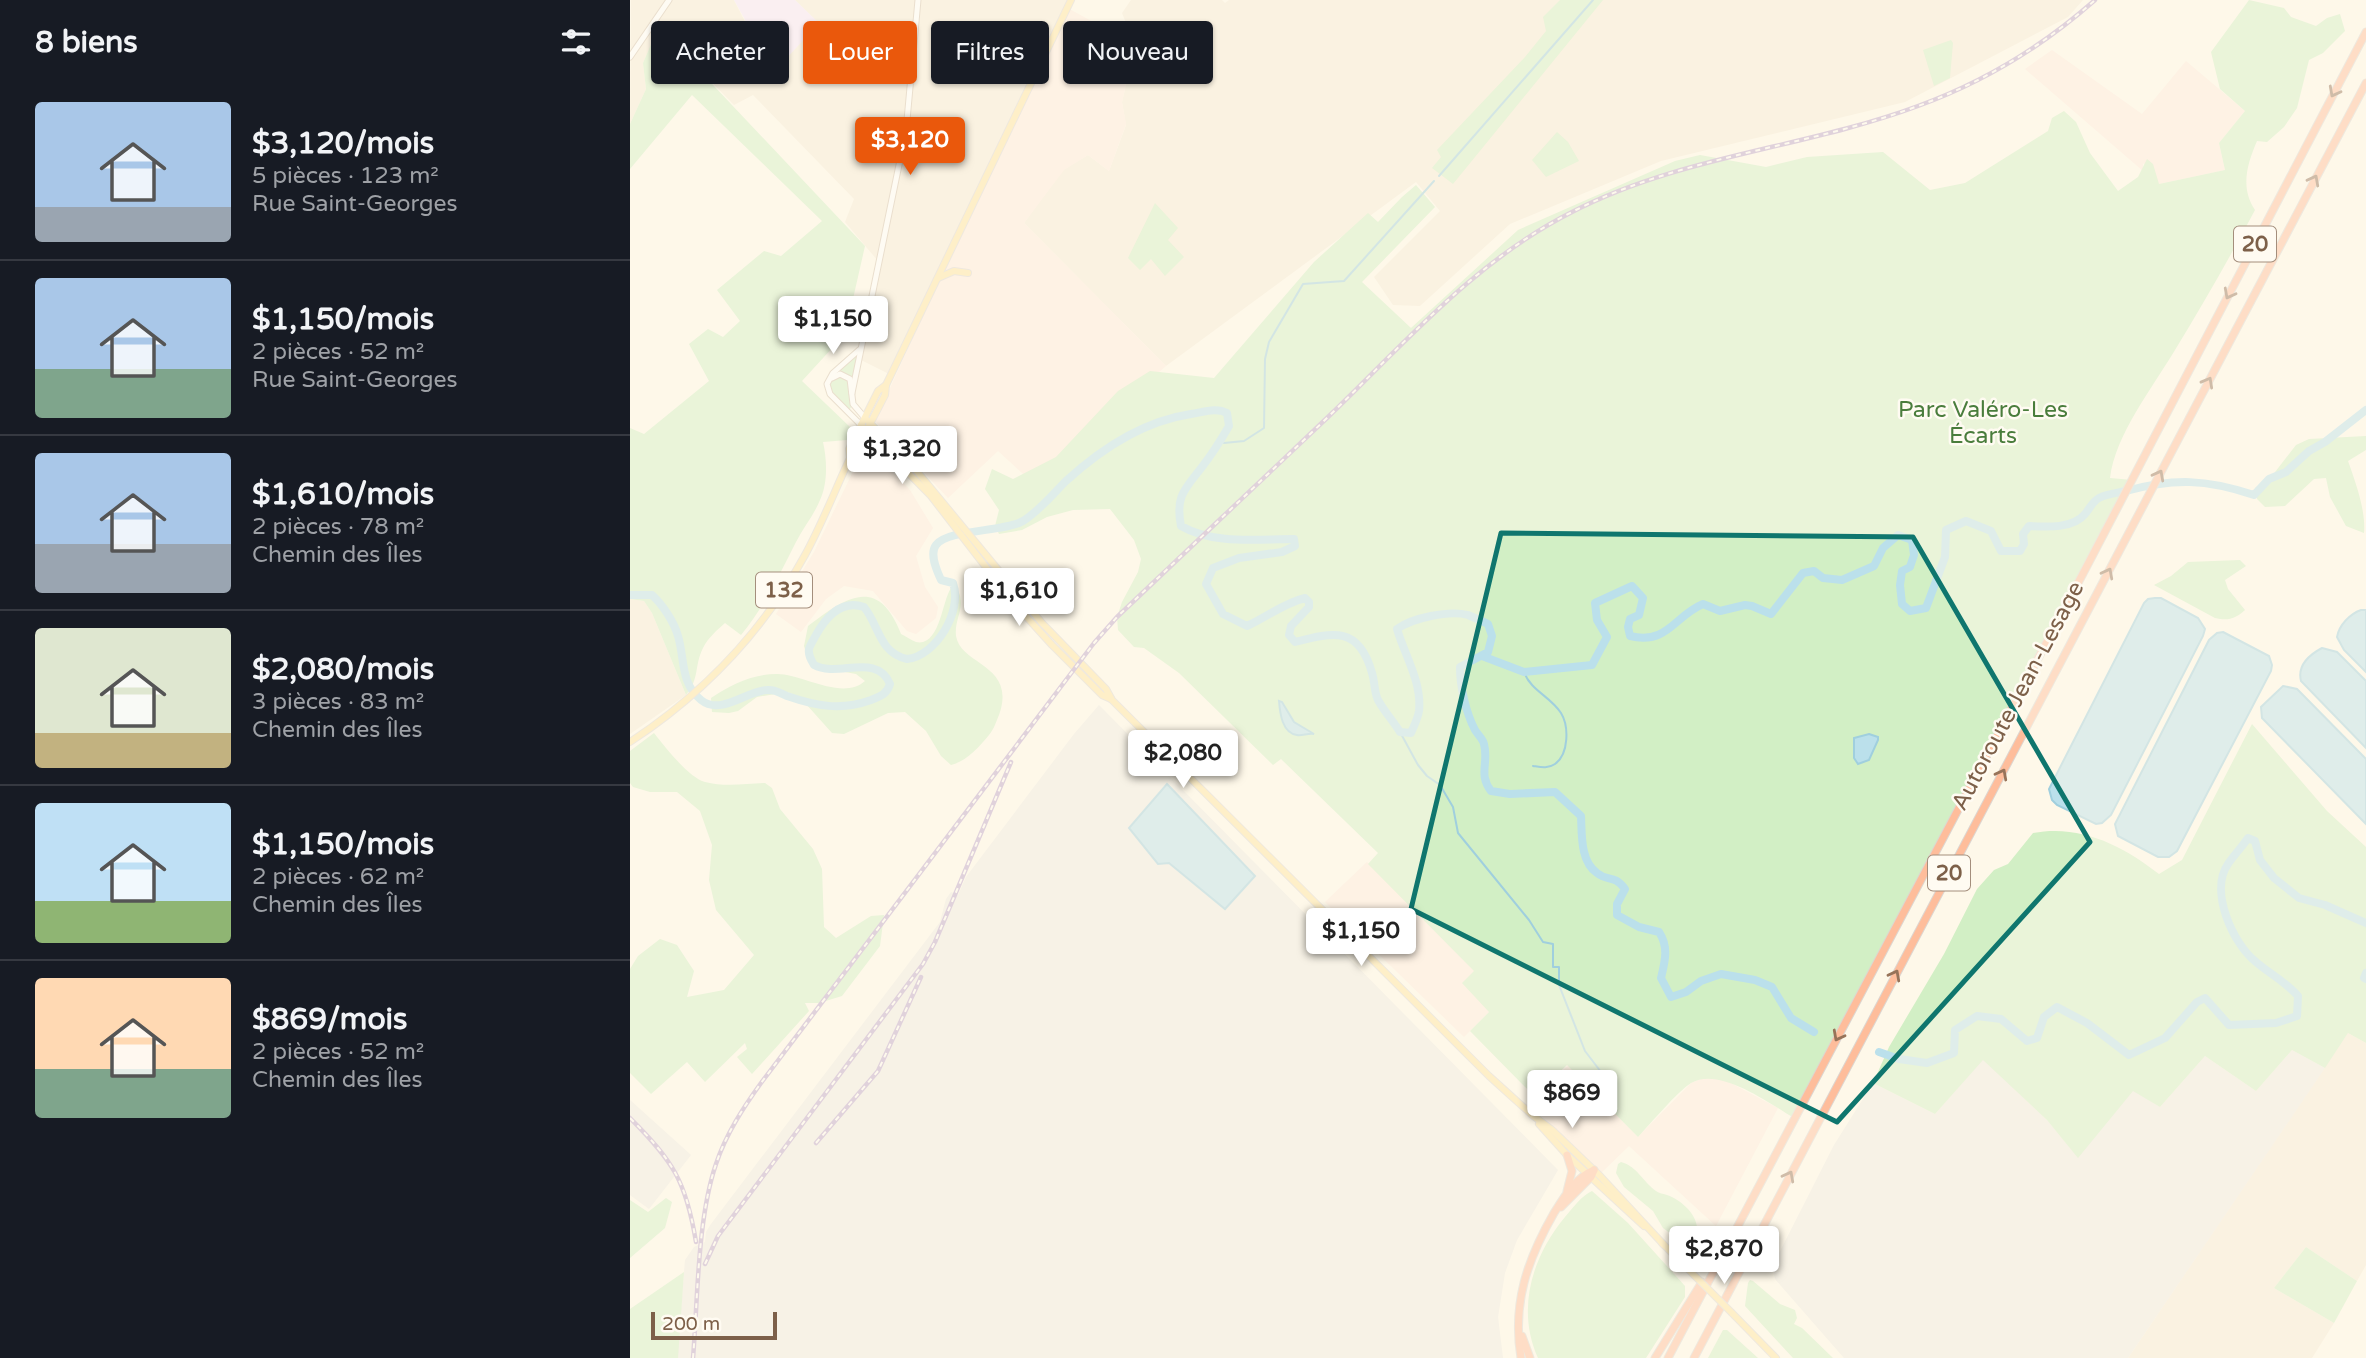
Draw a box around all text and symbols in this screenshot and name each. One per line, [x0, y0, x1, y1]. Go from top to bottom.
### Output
chip: Acheter [651, 21, 789, 84]
chip: Louer [803, 21, 917, 84]
chip: Filtres [931, 21, 1049, 84]
chip: Nouveau [1063, 21, 1213, 84]
icon: filters [557, 23, 595, 61]
text: 8 biens [35, 24, 138, 61]
one-way arrow [2329, 85, 2343, 98]
pin: $3,120 [853, 118, 967, 177]
text: $3,120/mois [252, 125, 434, 162]
text: $3,120 [871, 126, 949, 154]
icon: home [91, 130, 175, 214]
text: 5 pièces · 123 m² [252, 162, 439, 190]
one-way arrow [2306, 175, 2319, 188]
text: Rue Saint-Georges [252, 190, 458, 218]
road number: 20 [2234, 226, 2276, 262]
one-way arrow [2224, 287, 2237, 299]
pin: $1,150 [776, 296, 890, 356]
text: $1,150/mois [252, 301, 434, 338]
text: $1,150 [794, 305, 872, 333]
icon: home [91, 306, 175, 390]
text: 2 pièces · 52 m² [252, 338, 424, 366]
text: Rue Saint-Georges [252, 366, 458, 394]
one-way arrow [2200, 377, 2213, 389]
park label: Parc Valéro-Les Écarts [1898, 396, 2068, 450]
pin: $1,320 [845, 426, 959, 486]
text: $1,320 [863, 435, 941, 463]
one-way arrow [2150, 470, 2164, 483]
text: $1,610/mois [252, 476, 434, 513]
icon: home [91, 481, 175, 565]
text: 2 pièces · 78 m² [252, 513, 424, 541]
text: Chemin des Îles [252, 541, 423, 569]
pin: $1,610 [962, 568, 1076, 628]
one-way arrow [2099, 568, 2113, 580]
road number: 132 [756, 572, 812, 608]
text: $1,610 [980, 577, 1058, 605]
street label: Autoroute Jean-Lesage [1946, 577, 2090, 815]
text: $2,080/mois [252, 651, 434, 688]
icon: home [91, 656, 175, 740]
text: 3 pièces · 83 m² [252, 688, 424, 716]
text: Chemin des Îles [252, 716, 423, 744]
pin: $2,080 [1126, 730, 1240, 790]
text: $2,080 [1144, 739, 1222, 767]
one-way arrow [1993, 769, 2007, 781]
text: $1,150/mois [252, 826, 434, 863]
icon: home [91, 831, 175, 915]
road number: 20 [1928, 856, 1970, 890]
text: 2 pièces · 62 m² [252, 863, 424, 891]
text: Chemin des Îles [252, 891, 423, 919]
pin: $1,150 [1304, 908, 1418, 968]
text: $1,150 [1322, 917, 1400, 945]
one-way arrow [1887, 970, 1901, 982]
text: $869/mois [252, 1001, 408, 1038]
icon: home [91, 1006, 175, 1090]
one-way arrow [1833, 1028, 1846, 1041]
text: 2 pièces · 52 m² [252, 1038, 424, 1066]
text: Chemin des Îles [252, 1066, 423, 1094]
pin: $869 [1531, 1070, 1613, 1130]
text: $869 [1543, 1079, 1601, 1107]
one-way arrow [1781, 1171, 1794, 1184]
pin: $2,870 [1667, 1226, 1781, 1286]
text: $2,870 [1685, 1235, 1763, 1263]
scale bar [651, 1309, 777, 1341]
text: 200 m [662, 1313, 720, 1335]

